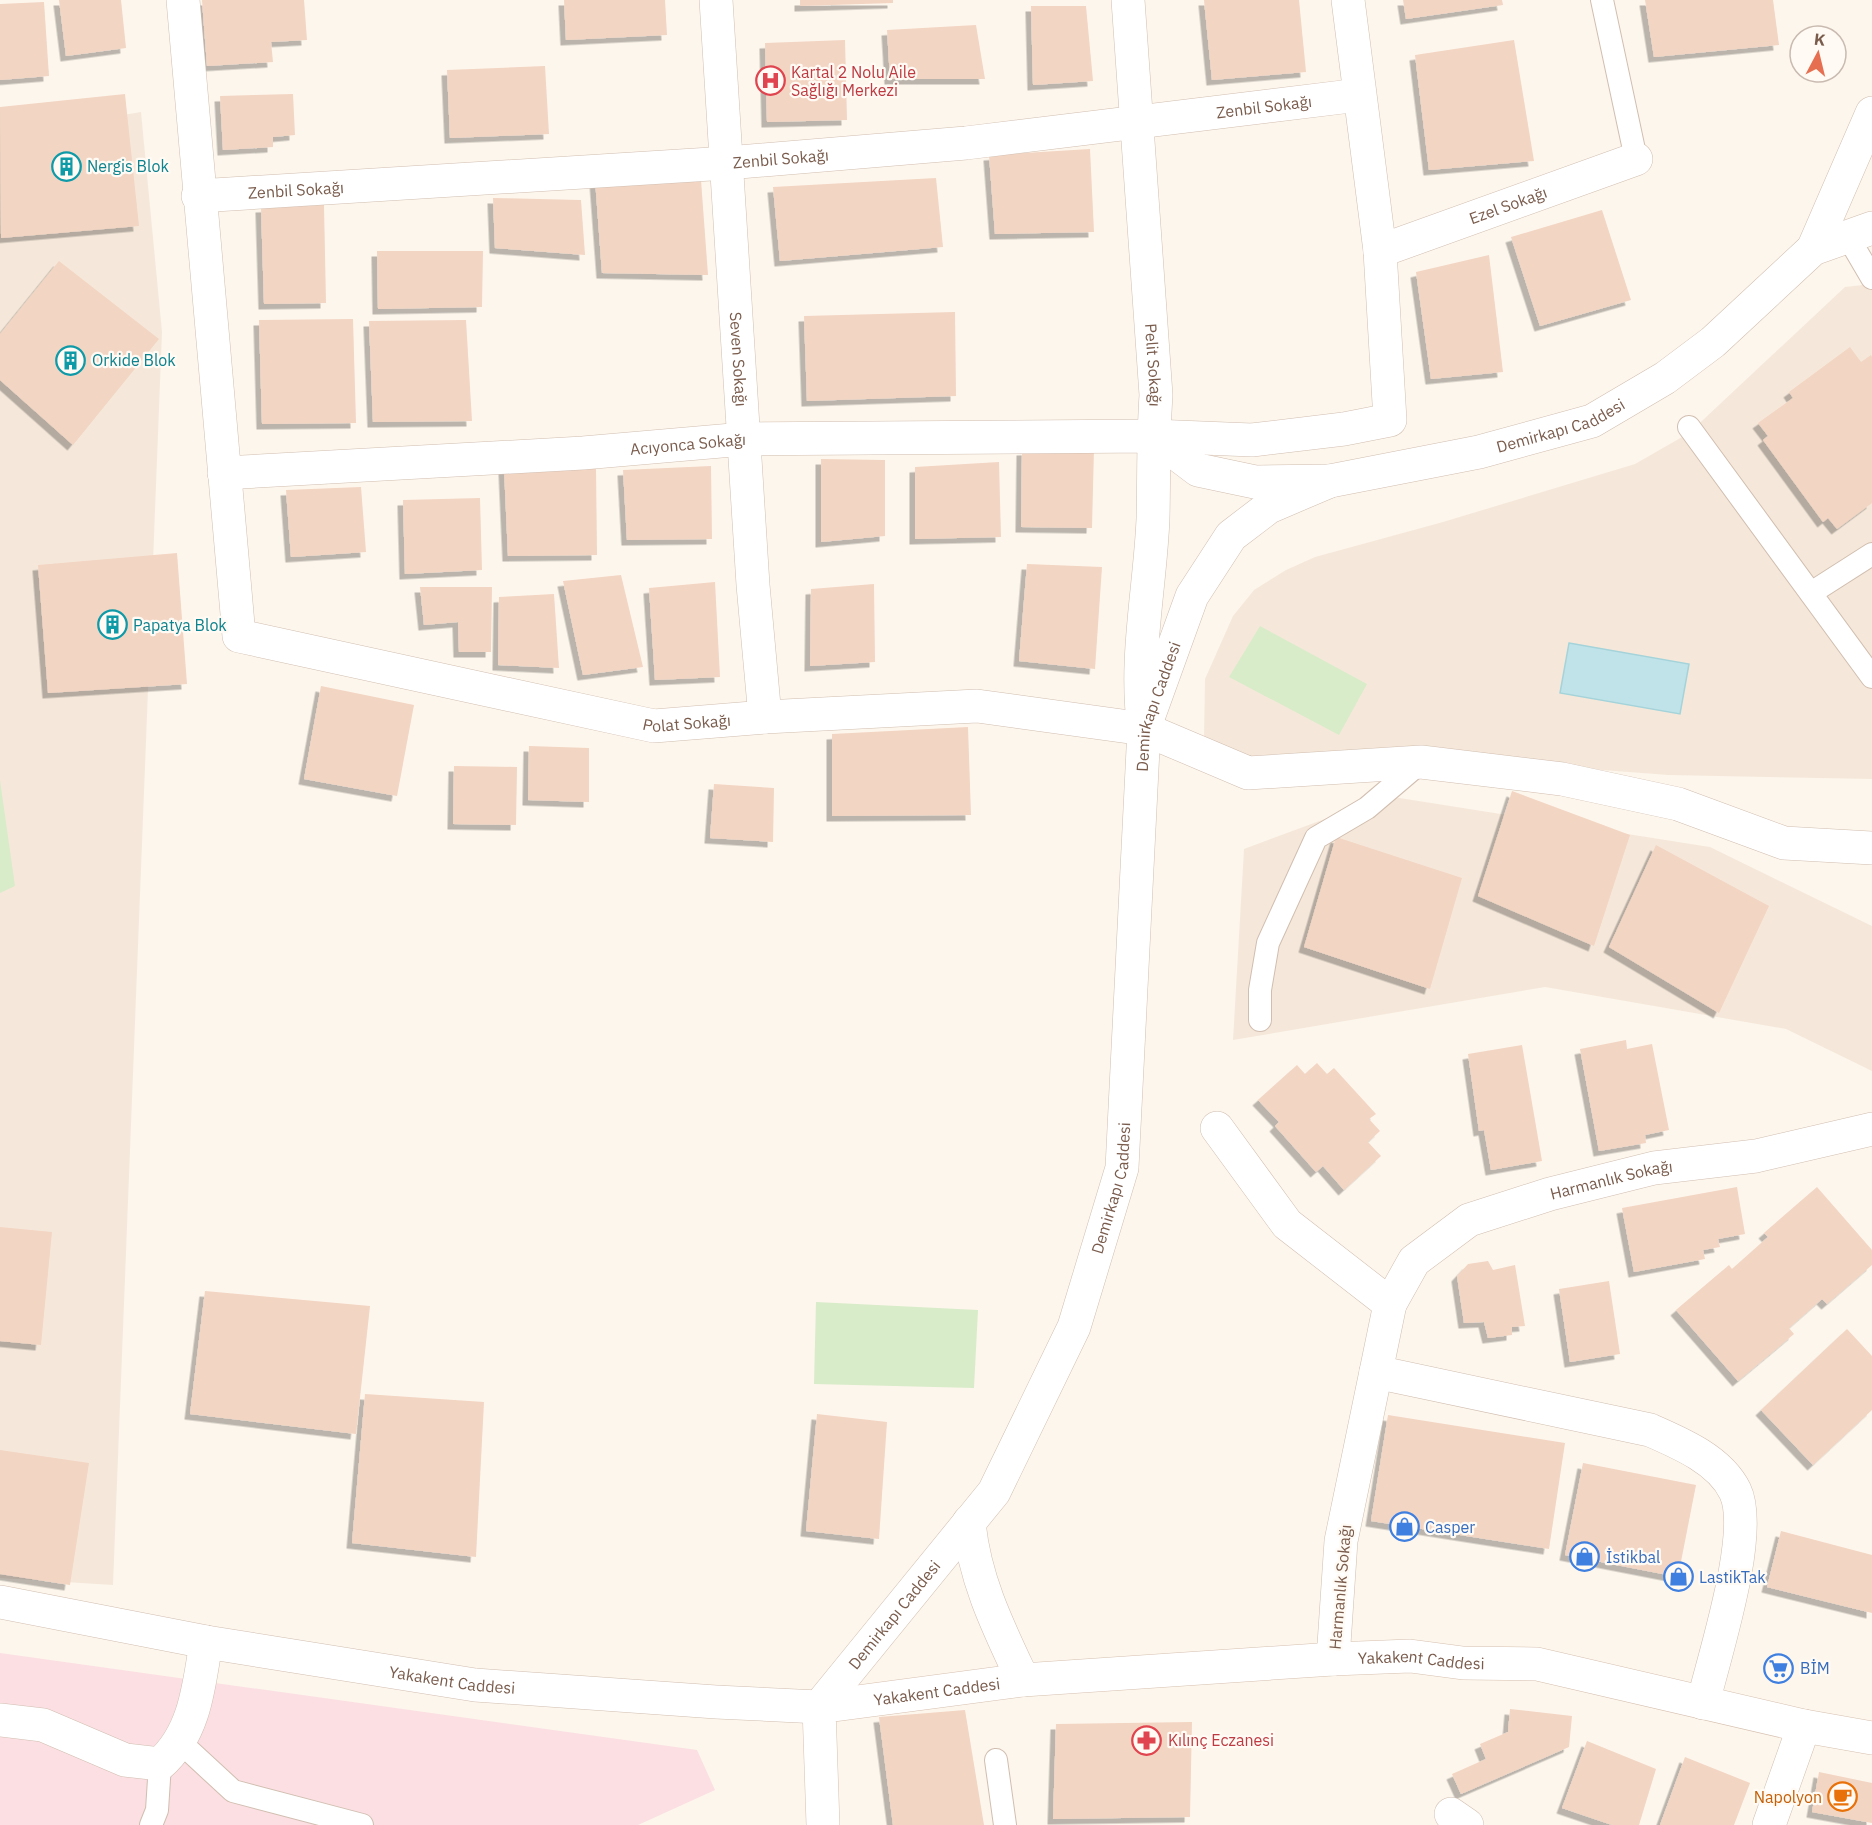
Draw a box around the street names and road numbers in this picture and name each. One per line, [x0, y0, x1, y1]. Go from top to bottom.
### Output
street label: Zenbil Sokağı [1215, 91, 1313, 122]
street label: Zenbil Sokağı [732, 145, 830, 172]
street label: Zenbil Sokağı [247, 177, 344, 203]
street label: Ezel Sokağı [1466, 182, 1550, 228]
street label: Seven Sokağı [726, 311, 752, 407]
street label: Pelit Sokağı [1141, 323, 1166, 407]
street label: Demirkapı Caddesi [1494, 394, 1628, 457]
street label: Acıyonca Sokağı [629, 429, 746, 459]
street label: Demirkapı Caddesi [1132, 639, 1185, 772]
street label: Polat Sokağı [641, 710, 732, 736]
street label: Demirkapı Caddesi [1087, 1122, 1134, 1256]
street label: Harmanlık Sokağı [1548, 1156, 1674, 1204]
street label: Harmanlık Sokağı [1325, 1524, 1355, 1650]
street label: Demirkapı Caddesi [844, 1556, 945, 1673]
street label: Yakakent Caddesi [1357, 1646, 1485, 1673]
street label: Yakakent Caddesi [388, 1661, 516, 1698]
street label: Yakakent Caddesi [873, 1673, 1001, 1710]

